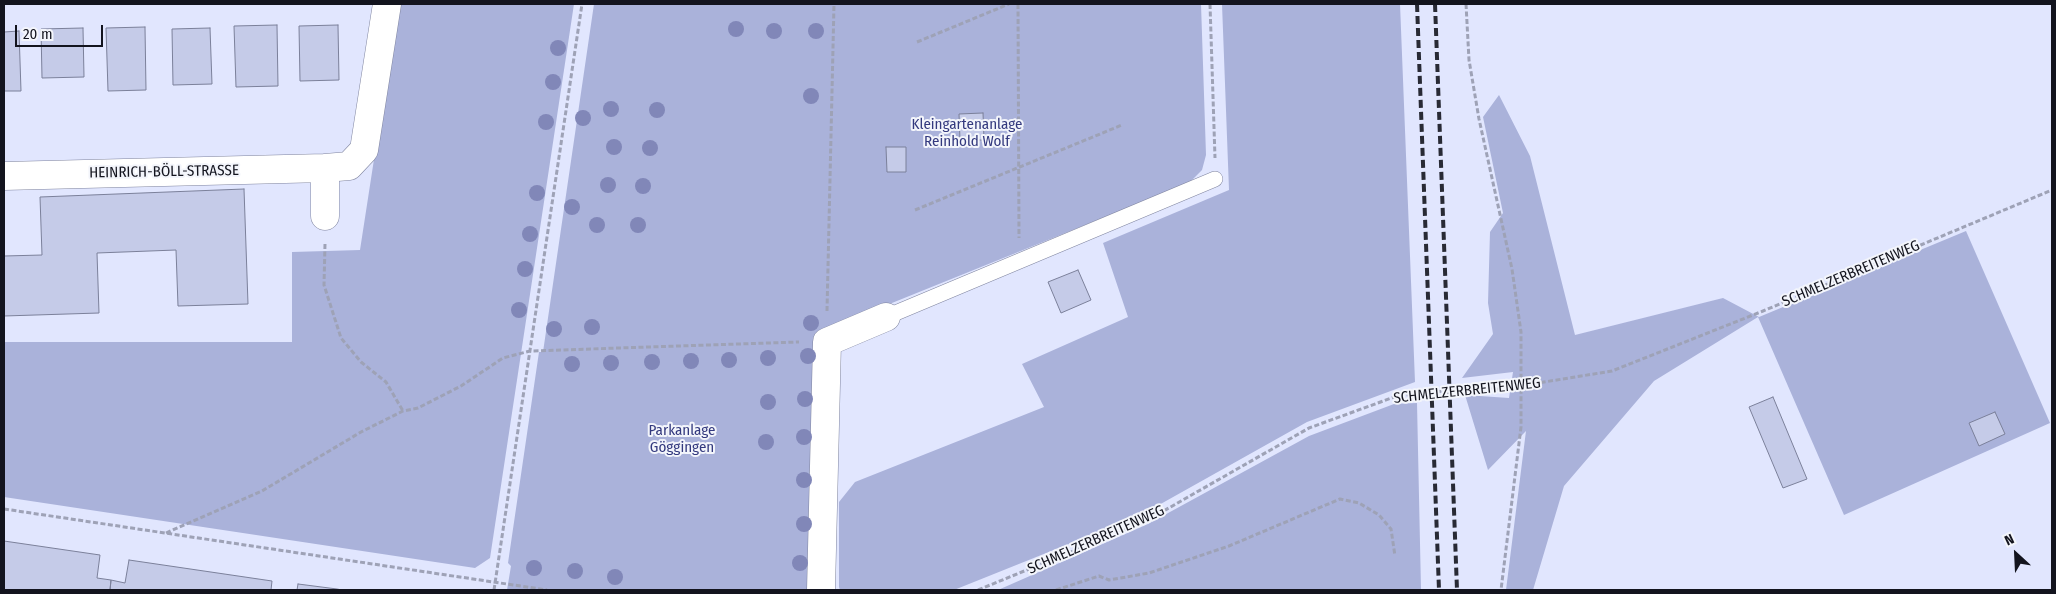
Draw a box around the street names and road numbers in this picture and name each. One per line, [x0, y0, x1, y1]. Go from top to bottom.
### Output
street label: HEINRICH-BÖLL-STRASSE [89, 162, 239, 182]
street label: SCHMELZERBREITENWEG [1779, 237, 1923, 311]
street label: SCHMELZERBREITENWEG [1393, 374, 1541, 408]
street label: SCHMELZERBREITENWEG [1025, 502, 1167, 578]

